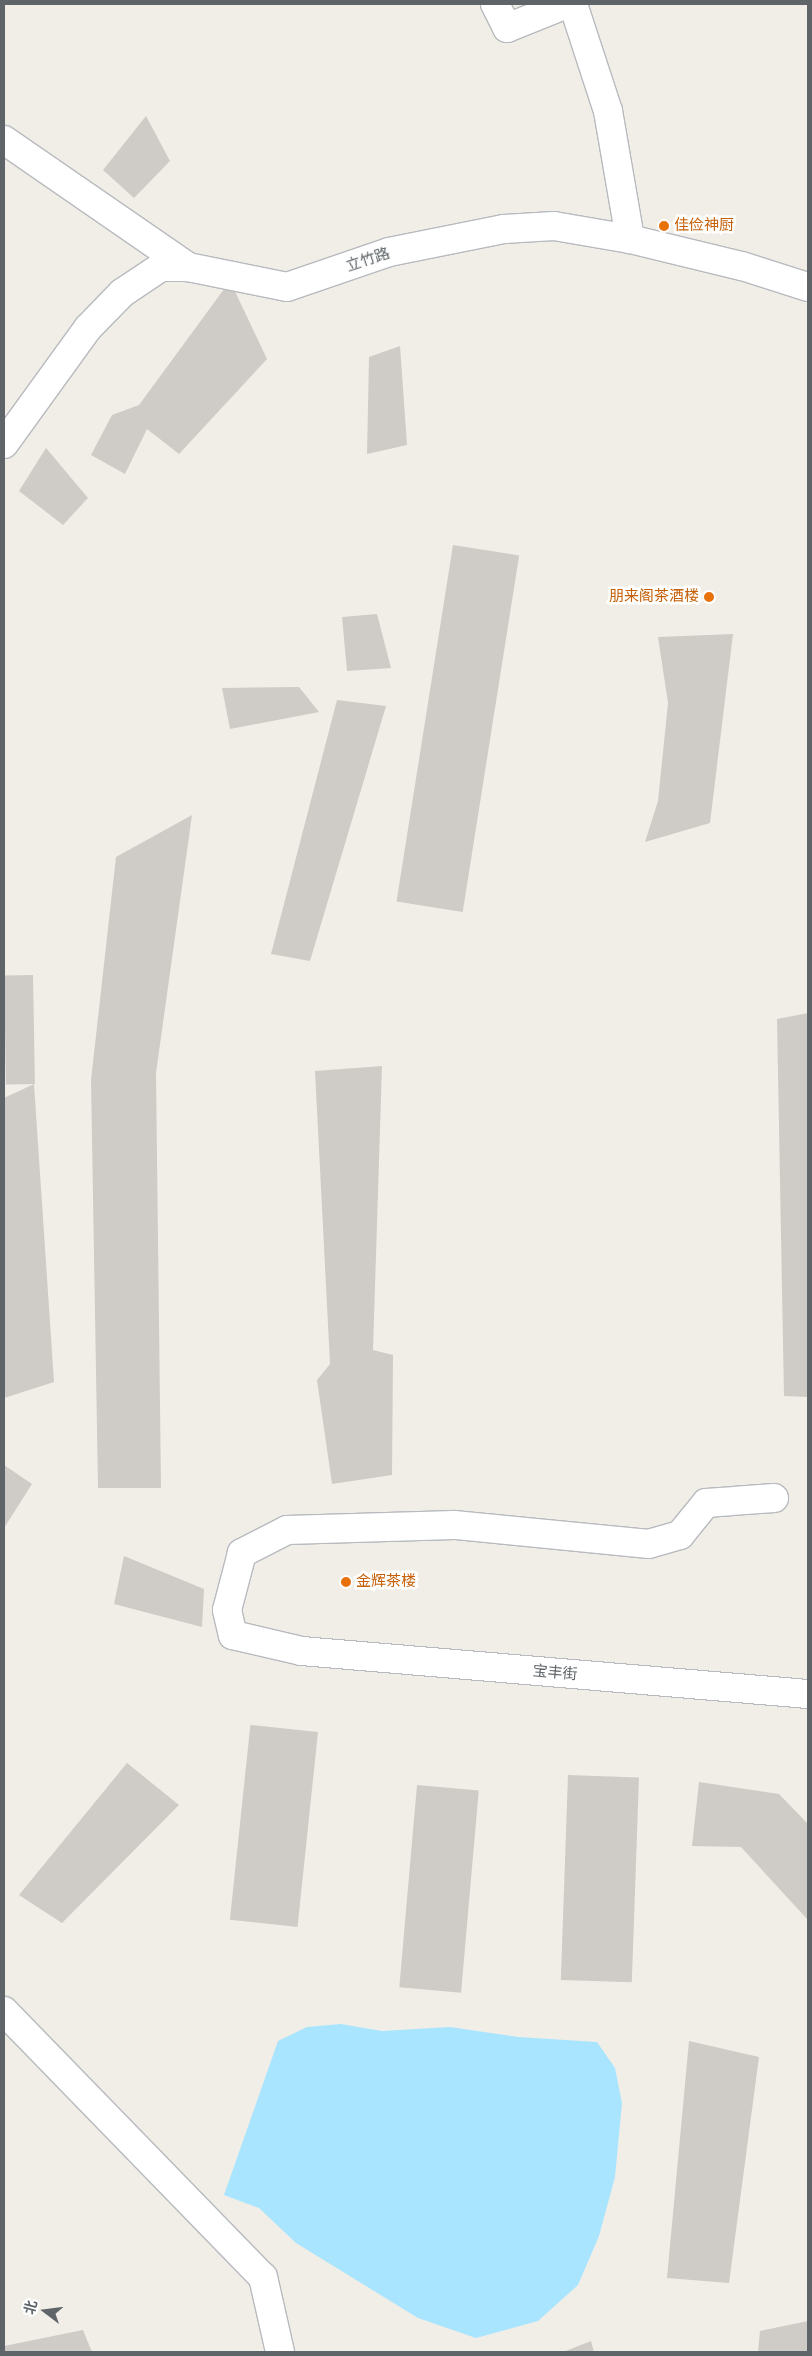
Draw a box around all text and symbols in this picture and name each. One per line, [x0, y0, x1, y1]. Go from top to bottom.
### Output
place label: 佳俭神厨 [674, 217, 734, 235]
marker: 佳俭神厨 [658, 220, 670, 232]
street label: 立竹路 [344, 244, 392, 276]
place label: 朋来阁茶酒楼 [609, 588, 699, 606]
marker: 朋来阁茶酒楼 [703, 591, 715, 603]
place label: 金辉茶楼 [356, 1573, 416, 1591]
marker: 金辉茶楼 [340, 1576, 352, 1588]
street label: 宝丰街 [532, 1662, 578, 1684]
north arrow [20, 2286, 70, 2336]
text: 北 [20, 2298, 41, 2316]

